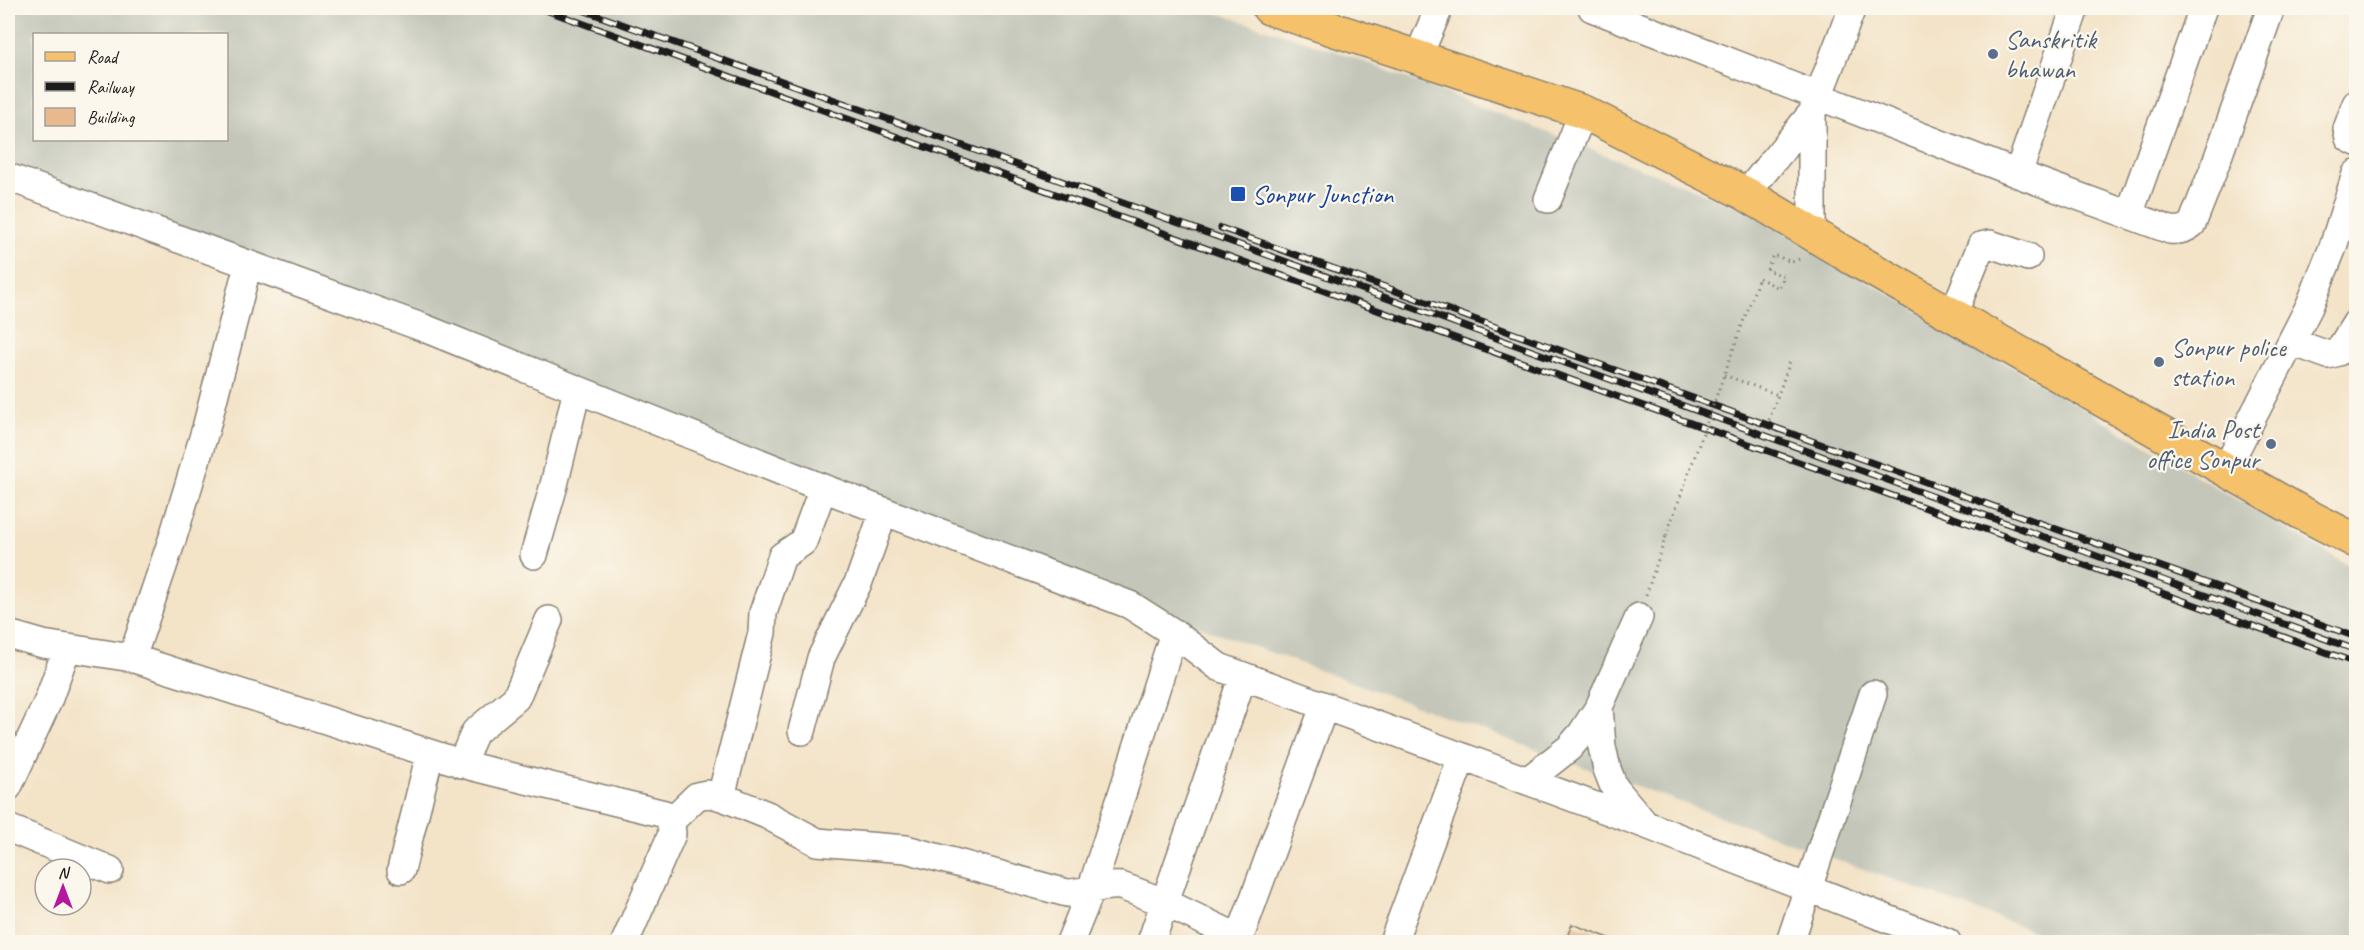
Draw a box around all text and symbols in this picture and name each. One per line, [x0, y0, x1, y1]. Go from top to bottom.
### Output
place label: Sanskritik bhawan [2005, 23, 2098, 86]
legend [33, 33, 228, 141]
text: Road [87, 46, 120, 68]
marker: Sanskritik bhawan [1986, 47, 2000, 61]
text: Railway [87, 76, 135, 98]
text: Building [87, 106, 136, 128]
place label: Sonpur Junction [1252, 178, 1394, 211]
marker: Sonpur Junction [1229, 185, 1247, 203]
place label: Sonpur police station [2171, 331, 2287, 394]
marker: Sonpur police station [2152, 355, 2166, 369]
place label: India Post office Sonpur [2147, 413, 2262, 476]
marker: India Post office Sonpur [2264, 437, 2278, 451]
north arrow [33, 857, 93, 917]
text: N [58, 863, 71, 883]

